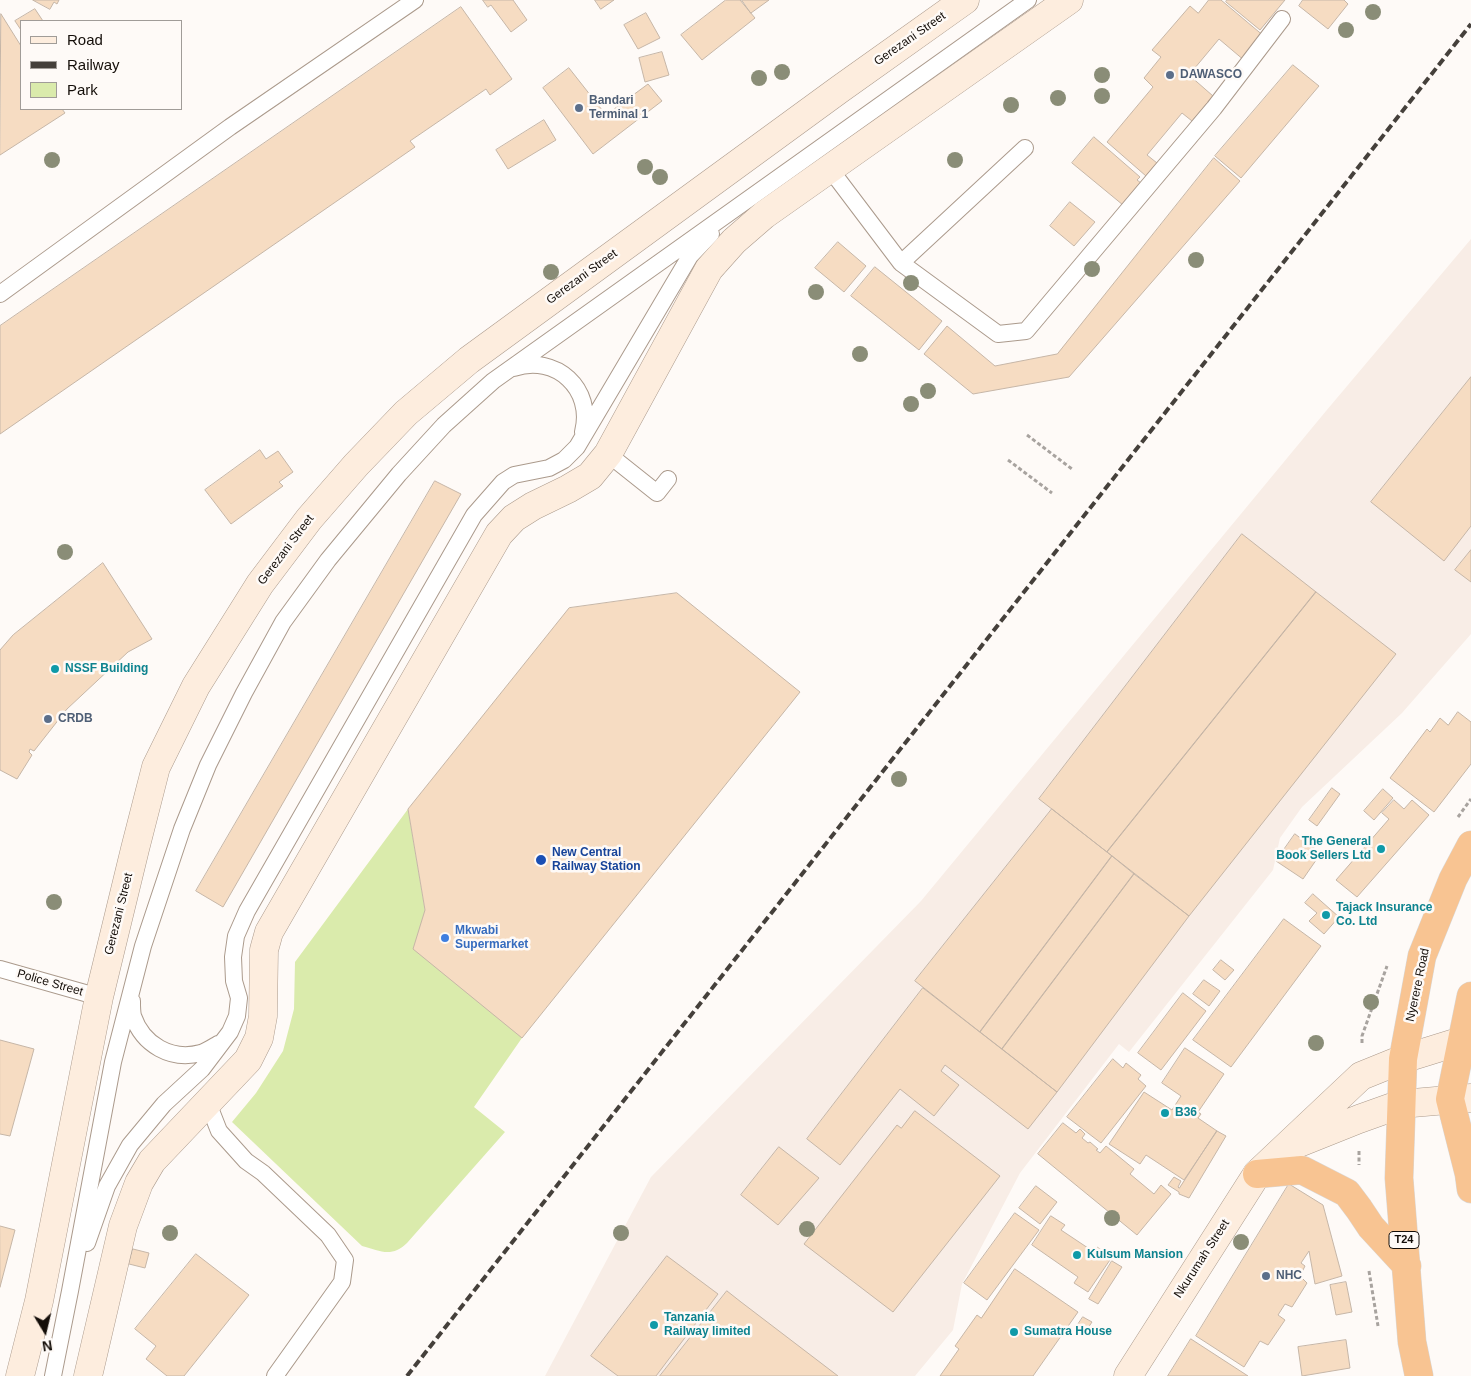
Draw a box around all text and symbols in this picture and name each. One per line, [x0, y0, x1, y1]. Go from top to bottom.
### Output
street label: Gerezani Street [871, 9, 949, 69]
legend [20, 20, 182, 110]
text: Road [67, 31, 103, 48]
text: Railway [67, 56, 120, 73]
place label: DAWASCO [1180, 68, 1242, 82]
marker: DAWASCO [1164, 69, 1176, 81]
text: Park [67, 81, 98, 98]
place label: Bandari Terminal 1 [589, 94, 648, 122]
marker: Bandari Terminal 1 [573, 102, 585, 114]
street label: Gerezani Street [544, 246, 620, 308]
street label: Gerezani Street [255, 512, 317, 588]
place label: NSSF Building [65, 662, 148, 676]
marker: NSSF Building [49, 663, 61, 675]
place label: CRDB [58, 712, 93, 726]
marker: CRDB [42, 713, 54, 725]
place label: The General Book Sellers Ltd [1276, 835, 1371, 863]
marker: The General Book Sellers Ltd [1375, 843, 1387, 855]
place label: New Central Railway Station [552, 846, 641, 874]
marker: New Central Railway Station [534, 853, 548, 867]
street label: Gerezani Street [102, 871, 136, 957]
place label: Tajack Insurance Co. Ltd [1336, 901, 1432, 929]
marker: Tajack Insurance Co. Ltd [1320, 909, 1332, 921]
place label: Mkwabi Supermarket [455, 924, 528, 952]
marker: Mkwabi Supermarket [439, 932, 451, 944]
street label: Nyerere Road [1403, 947, 1433, 1023]
street label: Police Street [15, 967, 85, 999]
place label: B36 [1175, 1106, 1197, 1120]
marker: B36 [1159, 1107, 1171, 1119]
street label: Nkurumah Street [1171, 1217, 1233, 1301]
road number: T24 [1389, 1232, 1419, 1248]
place label: Kulsum Mansion [1087, 1248, 1183, 1262]
marker: Kulsum Mansion [1071, 1249, 1083, 1261]
place label: NHC [1276, 1269, 1302, 1283]
marker: NHC [1260, 1270, 1272, 1282]
north arrow [20, 1306, 70, 1356]
place label: Tanzania Railway limited [664, 1311, 751, 1339]
marker: Tanzania Railway limited [648, 1319, 660, 1331]
place label: Sumatra House [1024, 1325, 1112, 1339]
marker: Sumatra House [1008, 1326, 1020, 1338]
text: N [41, 1337, 54, 1355]

